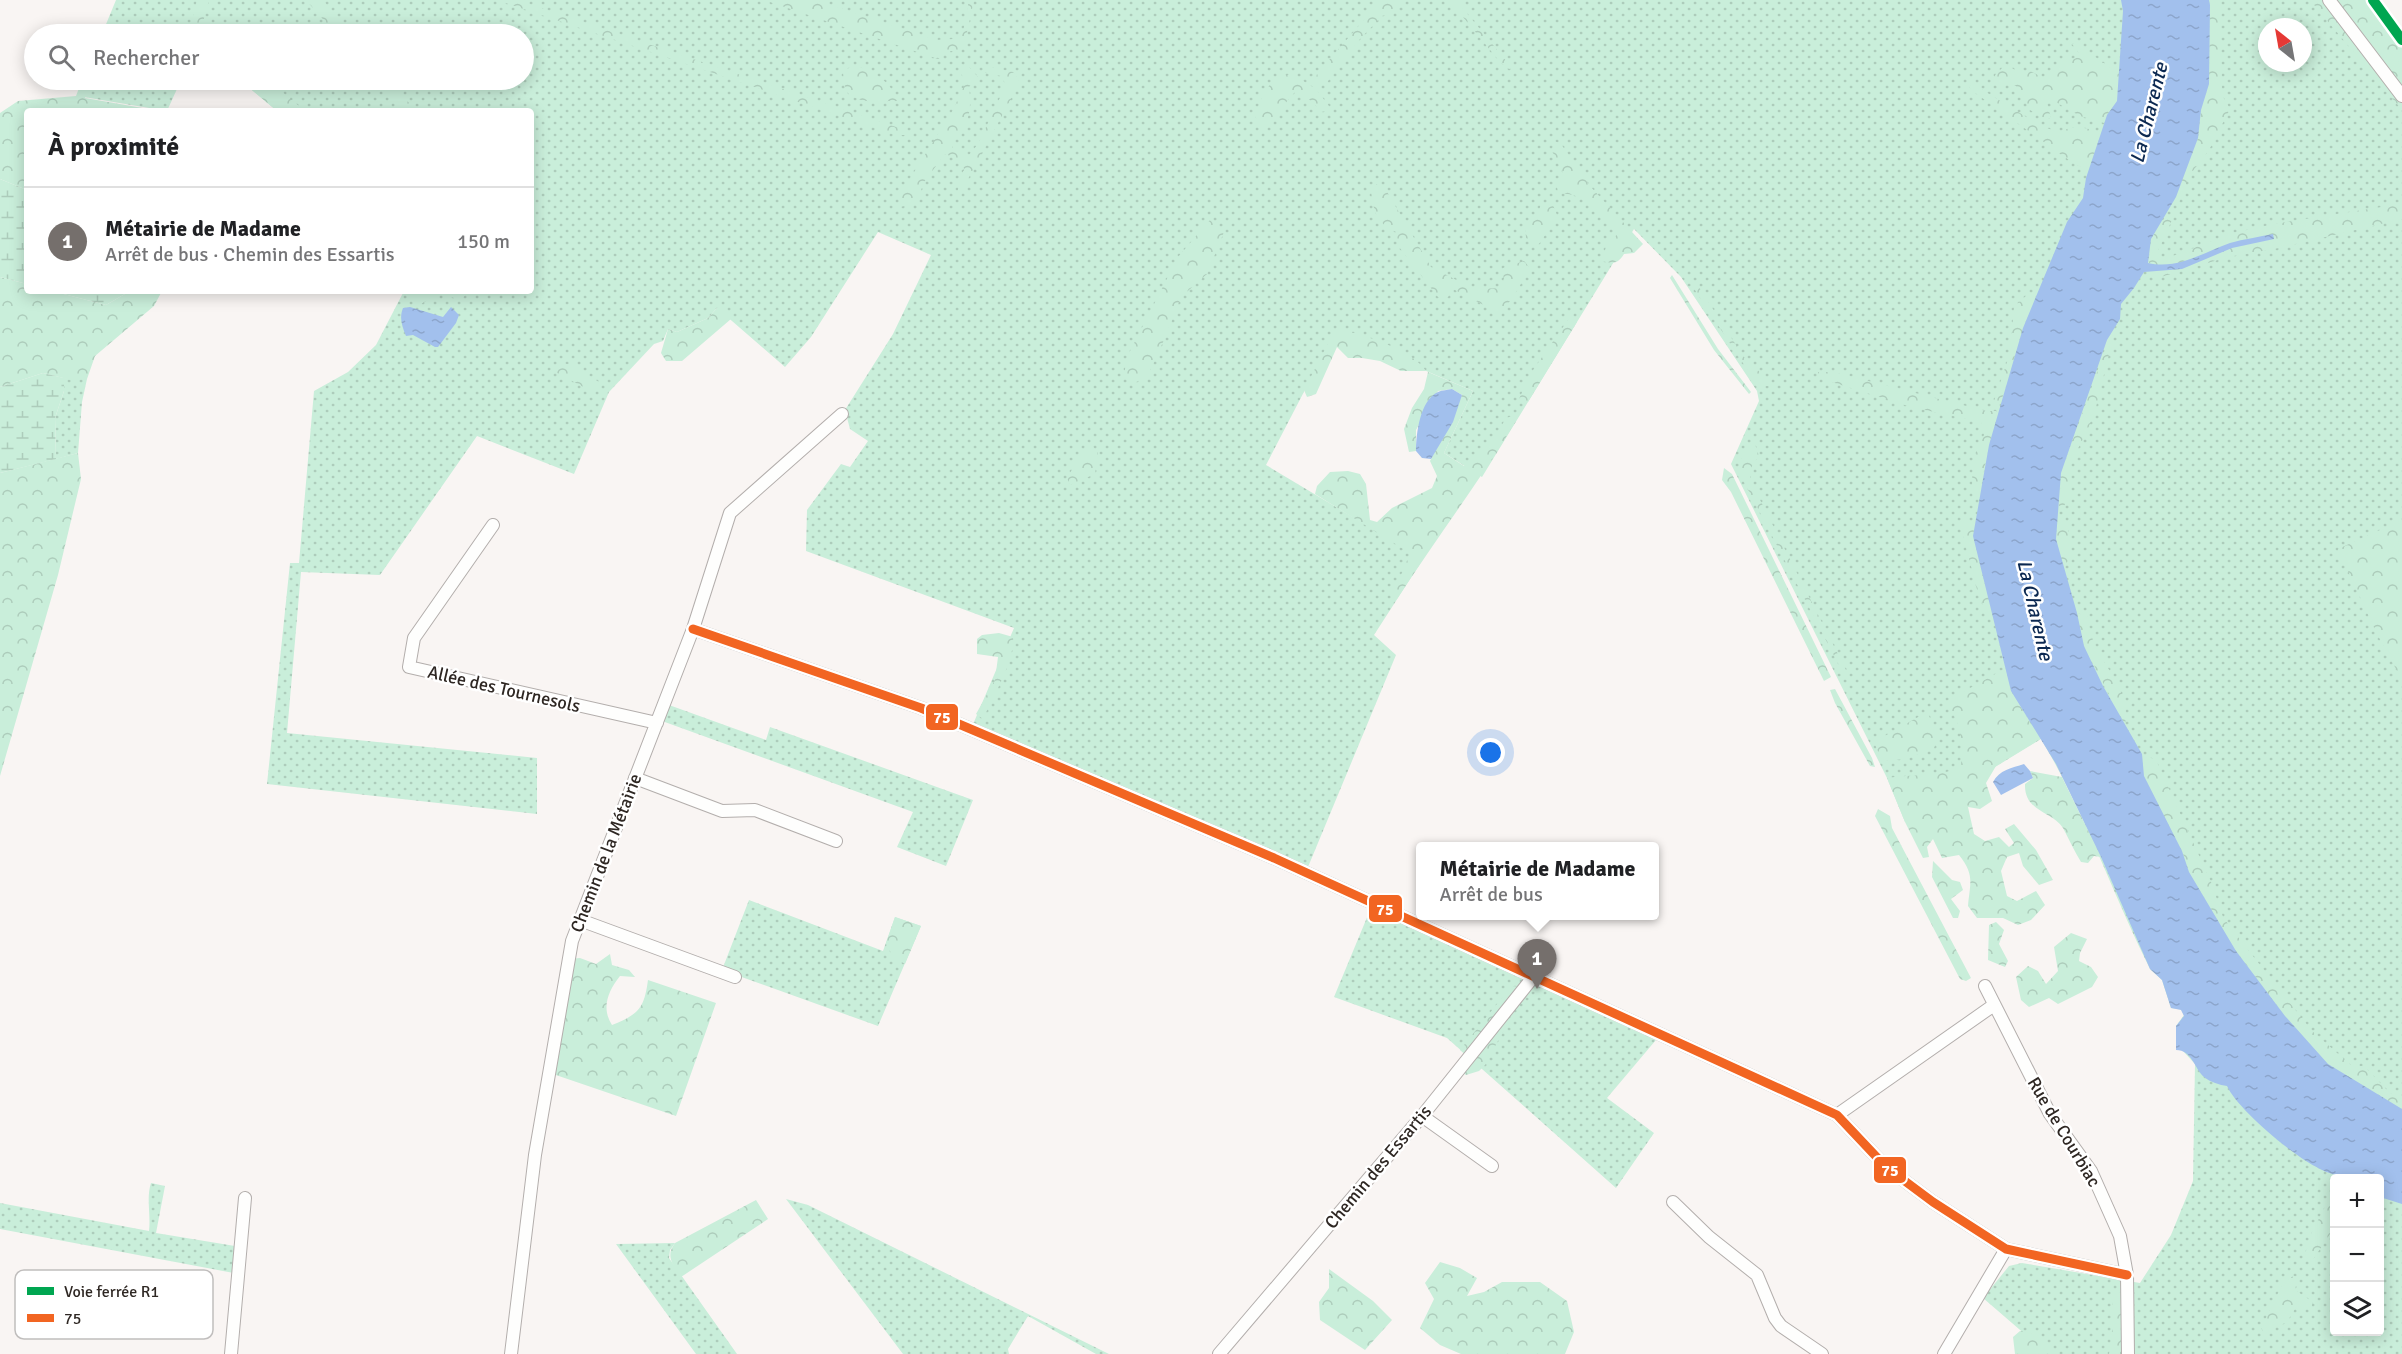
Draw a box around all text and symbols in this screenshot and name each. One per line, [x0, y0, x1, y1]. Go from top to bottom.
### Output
north arrow [2258, 18, 2312, 72]
search box [24, 24, 534, 90]
icon: search [45, 41, 78, 74]
text: Rechercher [93, 44, 199, 71]
water label: La Charente [2124, 59, 2174, 166]
text: À proximité [48, 131, 179, 163]
text: Métairie de Madame [105, 215, 301, 242]
text: 1 [62, 229, 73, 254]
text: 150 m [457, 229, 510, 254]
text: Arrêt de bus · Chemin des Essartis [105, 242, 395, 267]
water label: La Charente [2011, 557, 2059, 664]
street label: Allée des Tournesols [426, 661, 582, 717]
line badge: 75 [925, 703, 959, 731]
text: 75 [933, 708, 951, 728]
your location [1476, 738, 1505, 767]
street label: Chemin de la Métairie [566, 770, 646, 936]
popup [1416, 842, 1659, 920]
text: Métairie de Madame [1440, 855, 1635, 882]
text: Arrêt de bus [1440, 882, 1543, 907]
line badge: 75 [1368, 894, 1403, 923]
text: 75 [1376, 900, 1394, 920]
pin: 1 [1518, 940, 1556, 989]
street label: Rue de Courbiac [2023, 1073, 2105, 1191]
street label: Chemin des Essartis [1320, 1101, 1436, 1233]
line badge: 75 [1873, 1156, 1907, 1184]
text: 75 [1881, 1161, 1899, 1181]
map controls [2330, 1174, 2384, 1336]
button: + [2330, 1174, 2384, 1228]
button: − [2330, 1228, 2384, 1282]
legend [15, 1270, 213, 1339]
text: Voie ferrée R1 [64, 1282, 159, 1302]
button: layers [2330, 1282, 2384, 1336]
text: 75 [64, 1309, 81, 1329]

